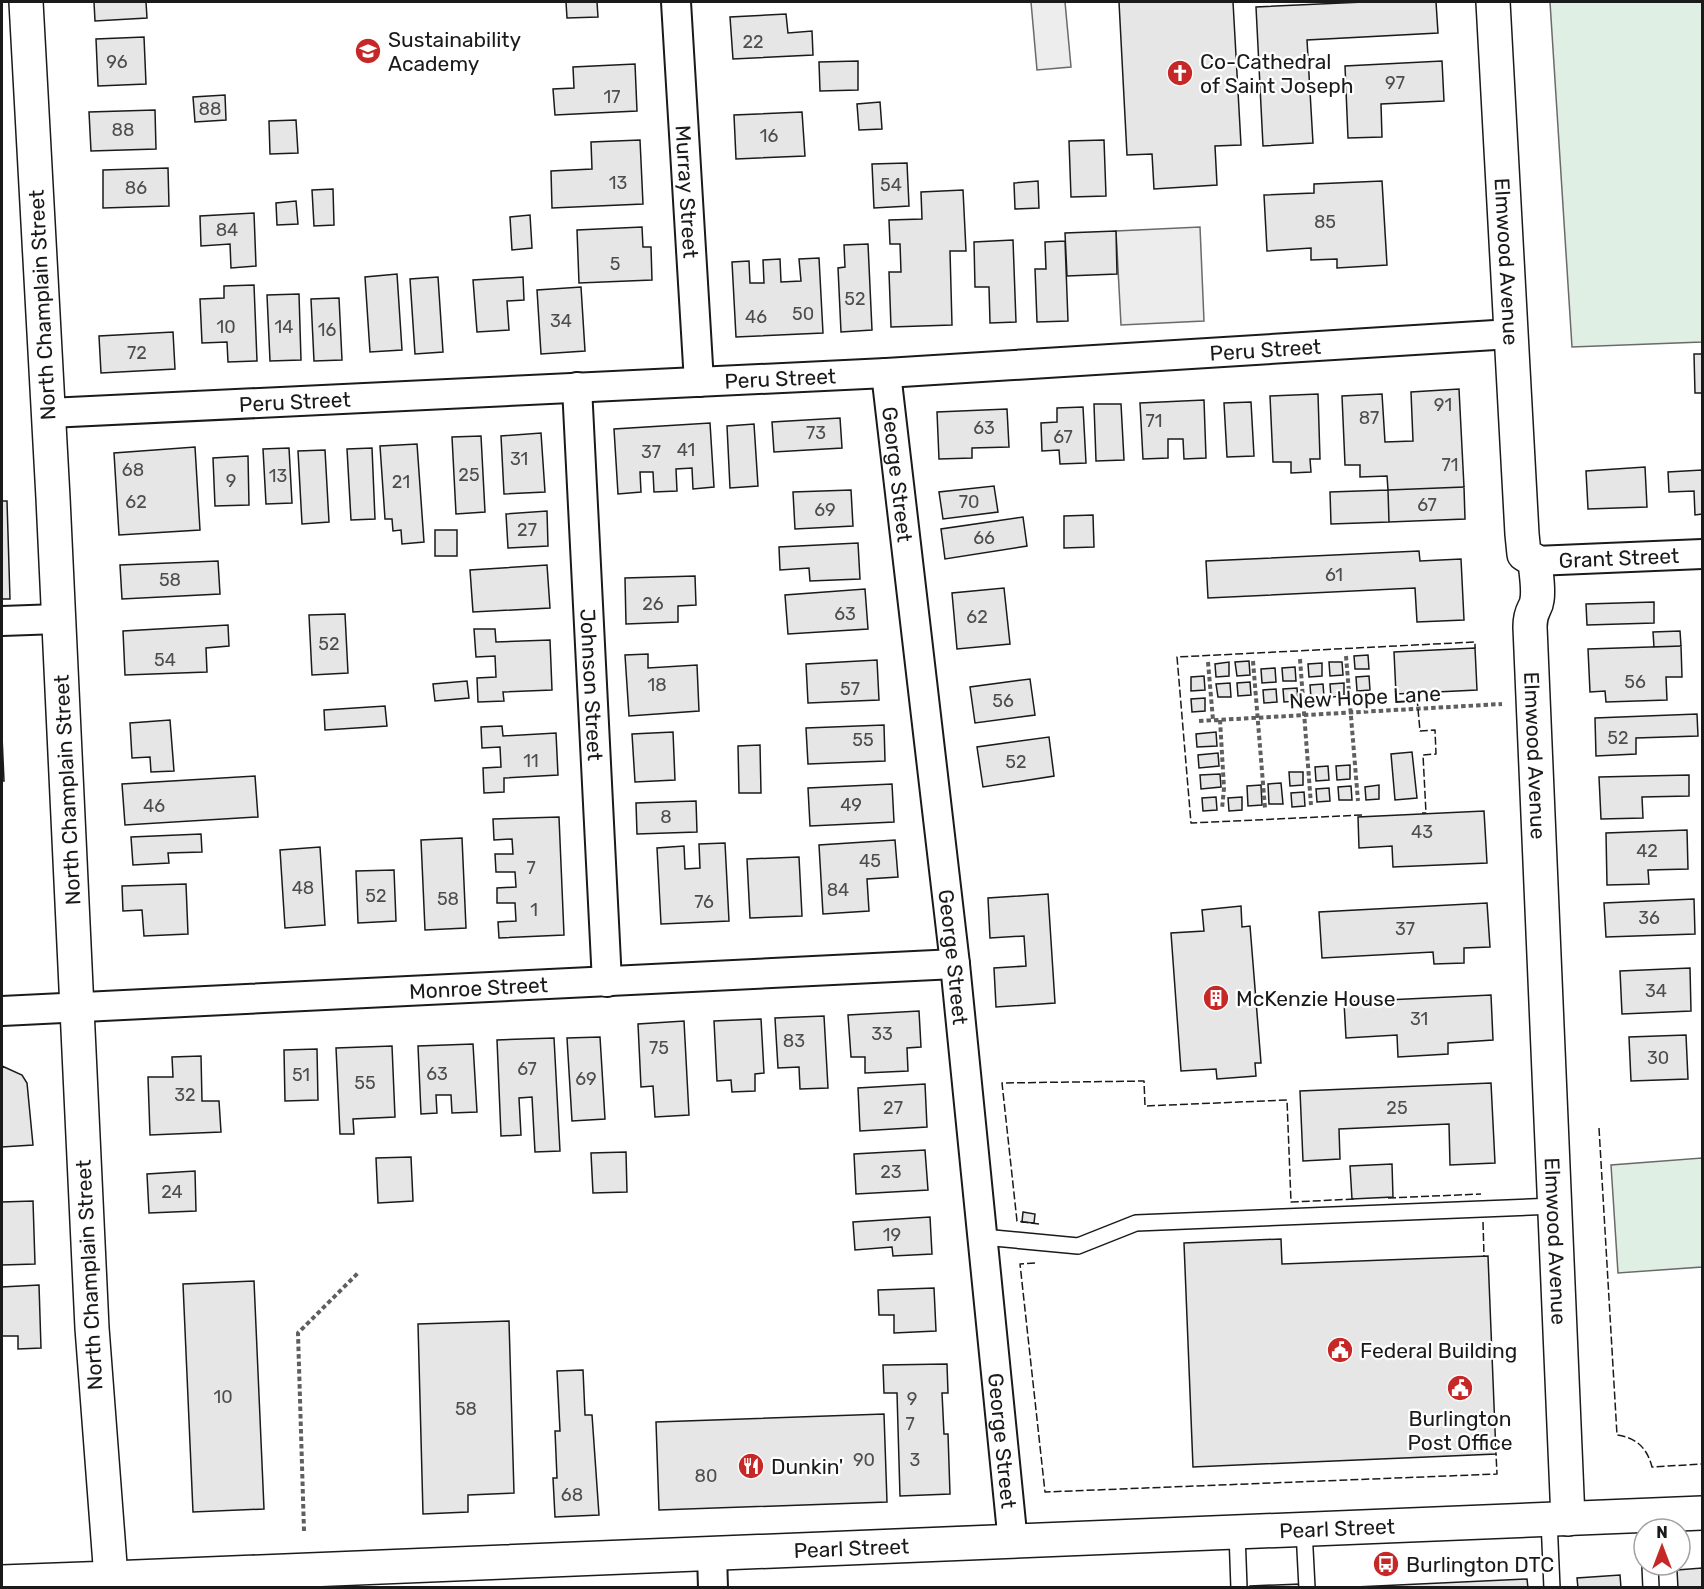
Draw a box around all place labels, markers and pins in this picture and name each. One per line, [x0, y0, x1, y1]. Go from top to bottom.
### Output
place label: Sustainability Academy [388, 27, 522, 76]
school or university icon: Sustainability Academy [353, 36, 383, 66]
place label: Co-Cathedral of Saint Joseph [1200, 49, 1354, 98]
church icon: Co-Cathedral of Saint Joseph [1165, 58, 1195, 88]
building icon: McKenzie House [1201, 983, 1231, 1013]
place label: McKenzie House [1236, 986, 1396, 1011]
public building icon: Federal Building [1325, 1335, 1355, 1365]
place label: Federal Building [1360, 1338, 1517, 1363]
public building icon: Burlington Post Office [1445, 1373, 1475, 1403]
place label: Burlington Post Office [1408, 1406, 1513, 1455]
restaurant icon: Dunkin' [736, 1451, 766, 1481]
place label: Dunkin' [771, 1454, 843, 1479]
bus stop icon: Burlington DTC [1371, 1549, 1401, 1579]
place label: Burlington DTC [1406, 1552, 1554, 1577]

